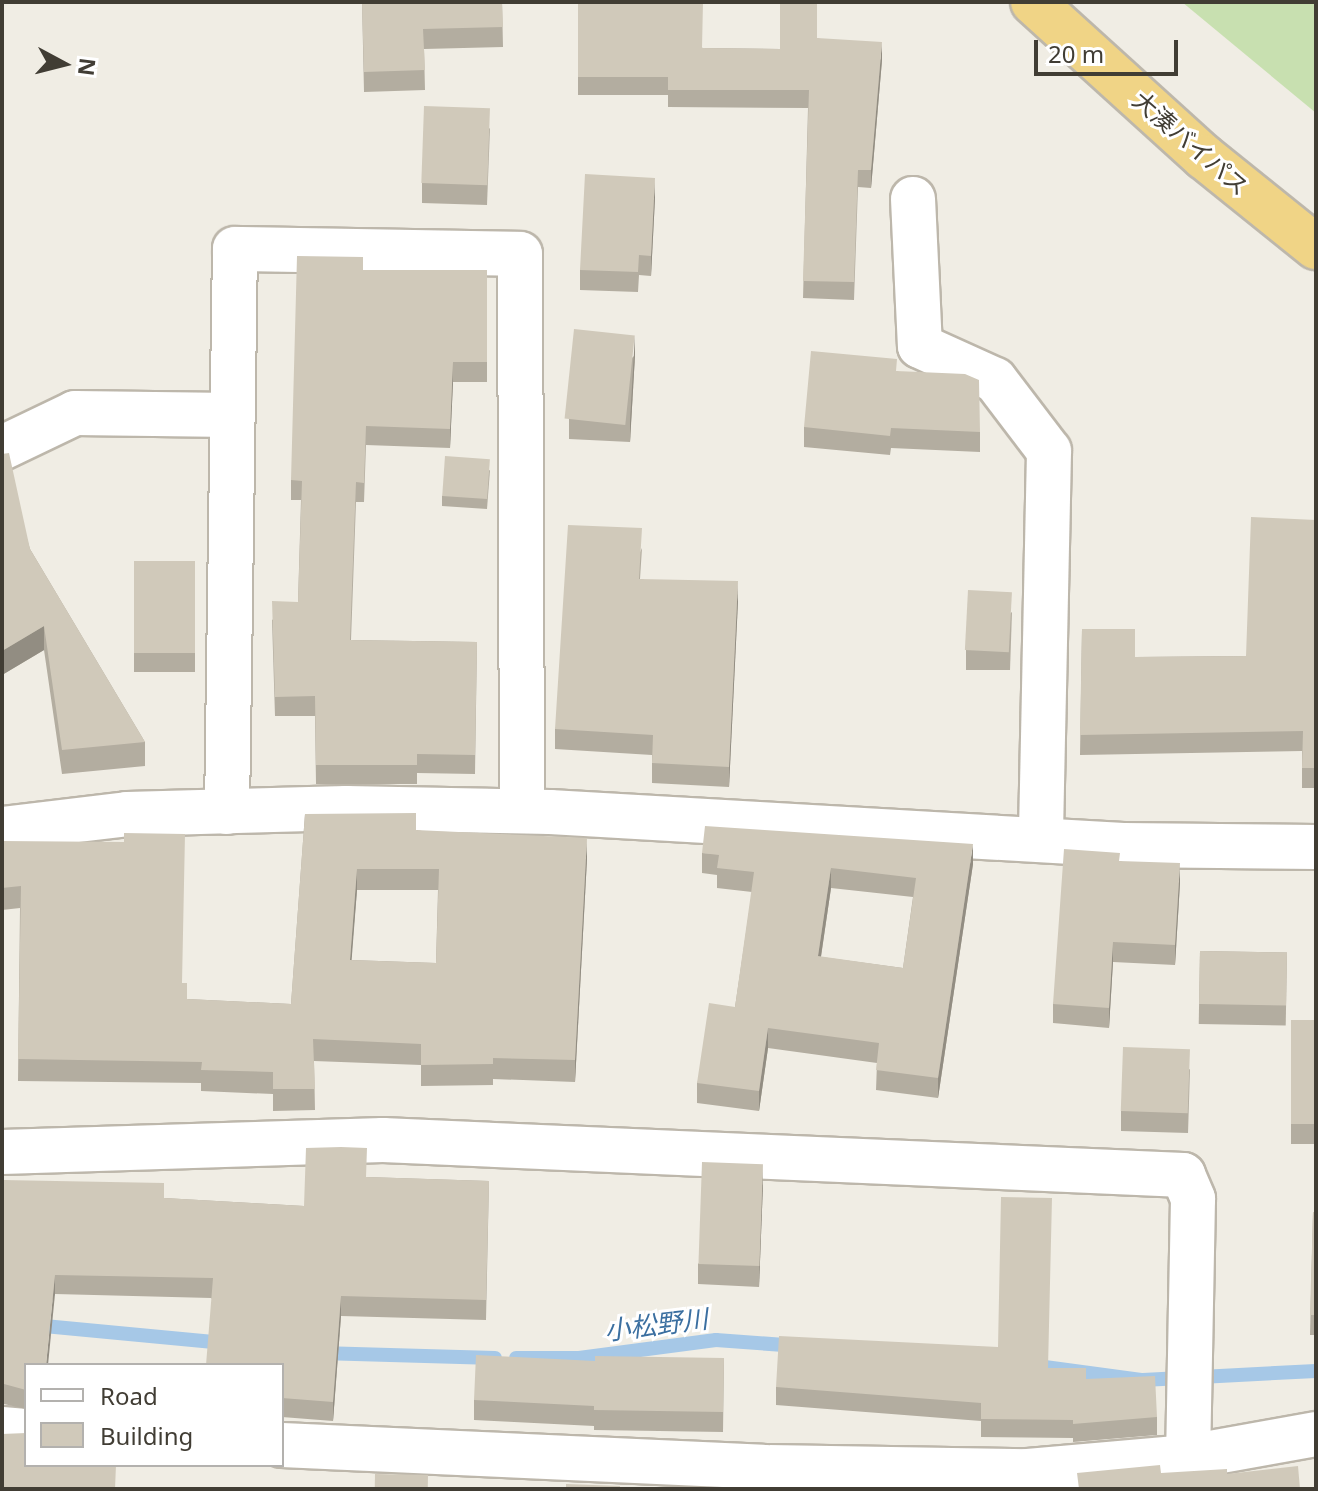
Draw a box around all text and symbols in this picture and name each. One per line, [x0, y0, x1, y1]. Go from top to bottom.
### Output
north arrow [24, 24, 104, 104]
scale bar [1038, 24, 1182, 74]
text: 20 m [1048, 37, 1104, 70]
text: N [72, 56, 104, 78]
street label: 大湊バイパス [1127, 85, 1255, 201]
water label: 小松野川 [602, 1303, 710, 1347]
legend [24, 1363, 284, 1467]
text: Road [100, 1379, 158, 1412]
text: Building [100, 1419, 193, 1452]

